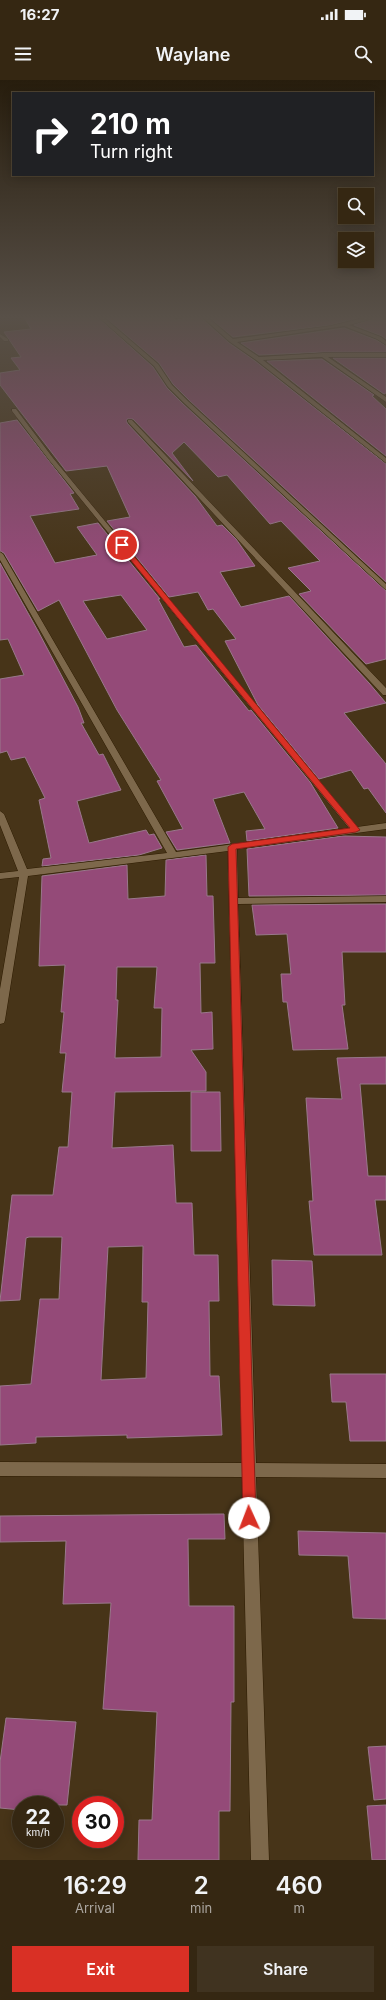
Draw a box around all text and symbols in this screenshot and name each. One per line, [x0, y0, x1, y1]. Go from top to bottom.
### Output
text: 16:27 [20, 5, 59, 24]
icon: menu [12, 43, 34, 65]
icon: search [352, 43, 374, 65]
text: Waylane [156, 44, 230, 65]
text: 210 m [90, 107, 171, 141]
icon: right [24, 108, 76, 160]
text: Turn right [90, 141, 173, 162]
map controls [338, 188, 374, 268]
button: search [338, 188, 374, 224]
button: layers [338, 232, 374, 268]
pin [105, 528, 139, 562]
icon: arrive [111, 534, 133, 556]
position arrow [228, 1497, 270, 1539]
speed limit sign: 30 [72, 1796, 124, 1848]
text: 22 [25, 1805, 51, 1829]
text: km/h [26, 1826, 50, 1838]
text: 16:29 [63, 1871, 127, 1900]
text: 2 [194, 1871, 209, 1900]
text: 460 [276, 1871, 323, 1900]
text: Arrival [75, 1900, 115, 1916]
text: min [190, 1900, 212, 1916]
text: m [293, 1900, 305, 1916]
button: Exit [12, 1946, 189, 1992]
button: Share [197, 1946, 374, 1992]

